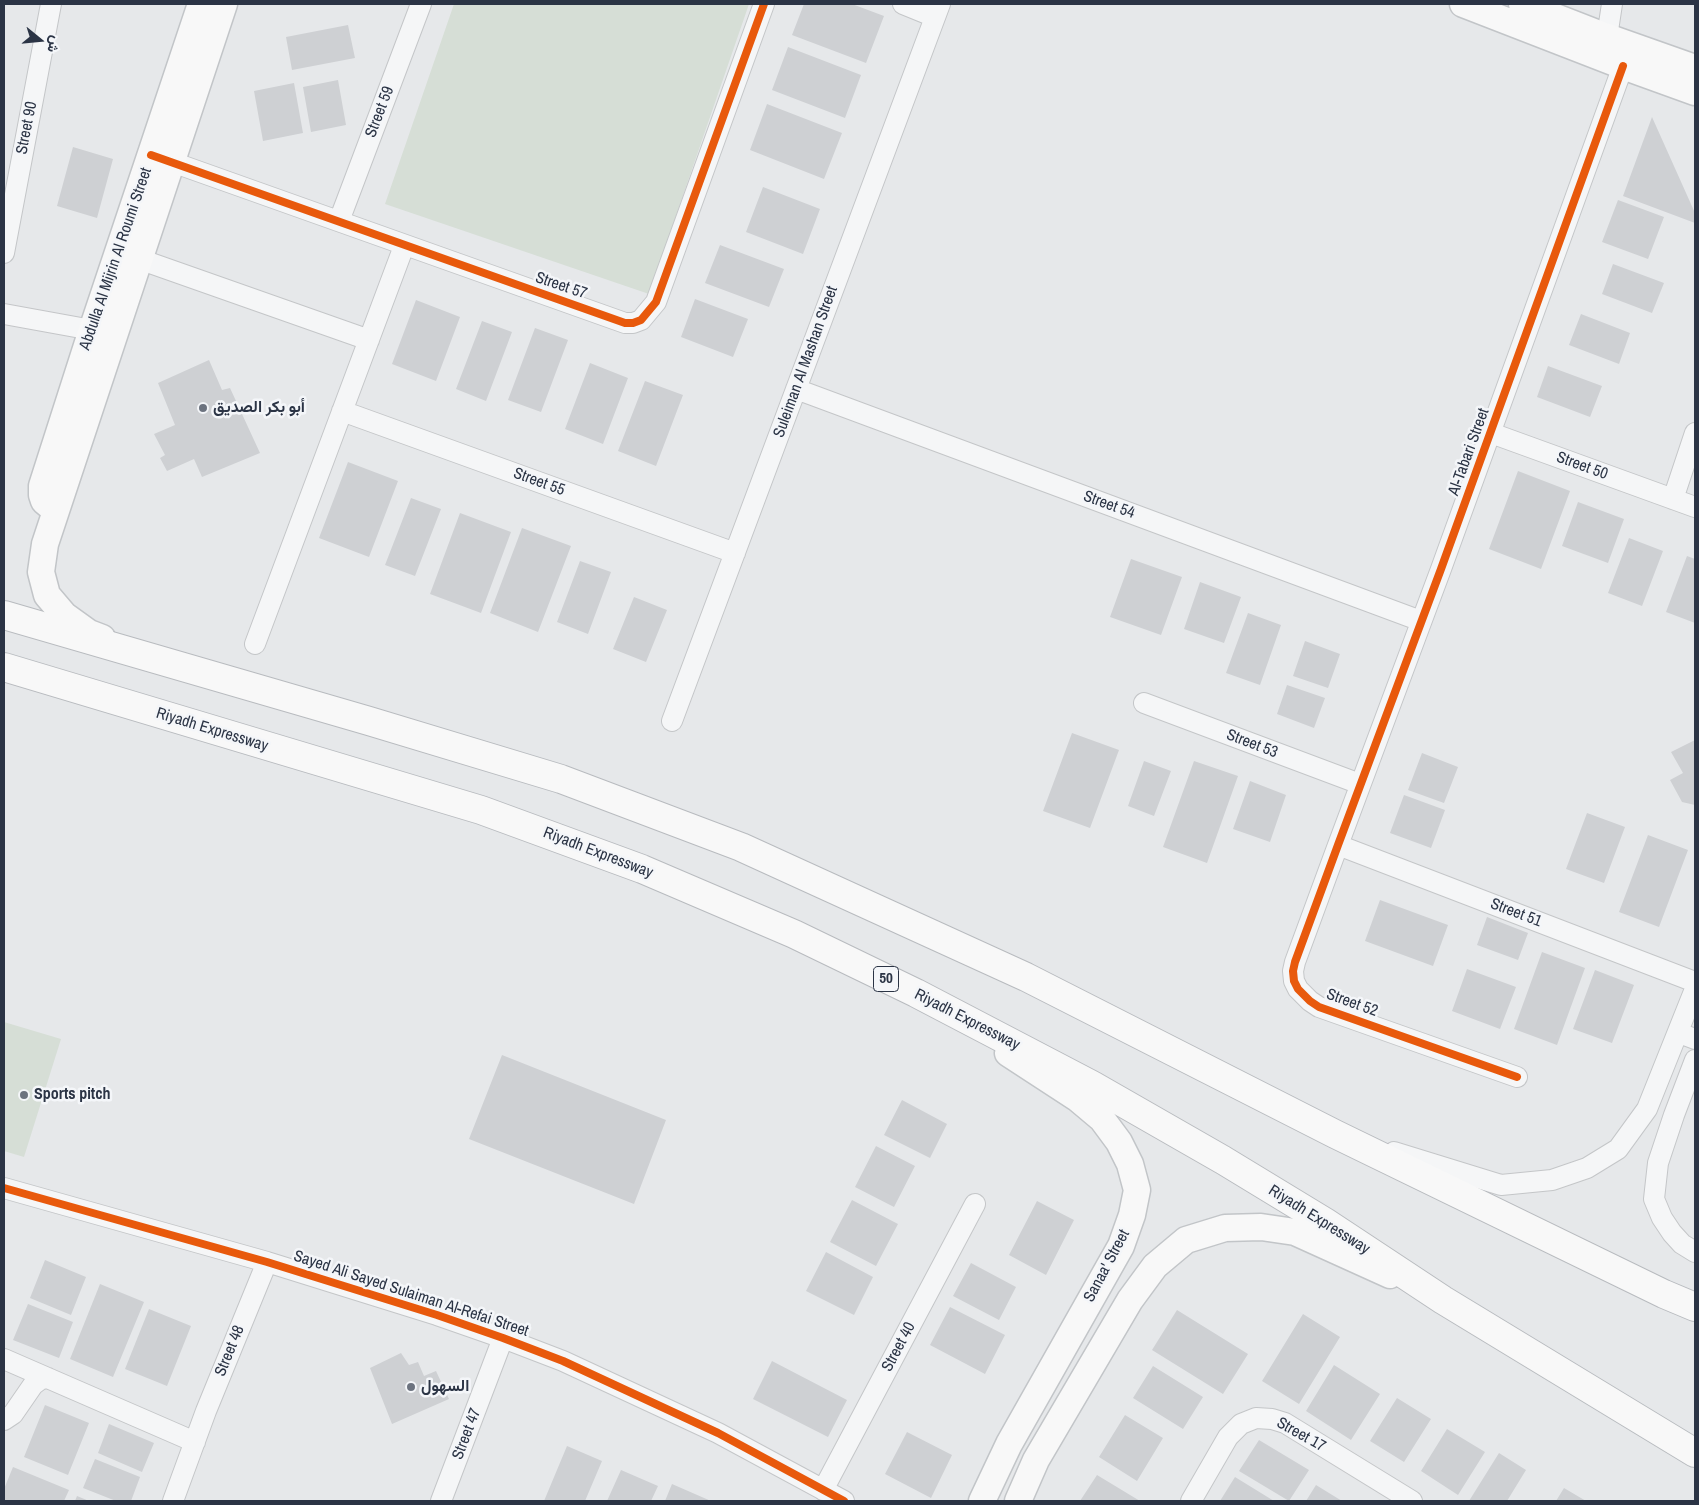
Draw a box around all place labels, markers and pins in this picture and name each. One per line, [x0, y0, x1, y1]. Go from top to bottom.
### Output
place label: أبو بكر الصديق [213, 398, 305, 418]
marker: أبو بكر الصديق [197, 402, 209, 414]
place label: Sports pitch [34, 1085, 111, 1105]
marker: Sports pitch [18, 1089, 30, 1101]
place label: السهول [421, 1377, 469, 1397]
marker: السهول [405, 1381, 417, 1393]

